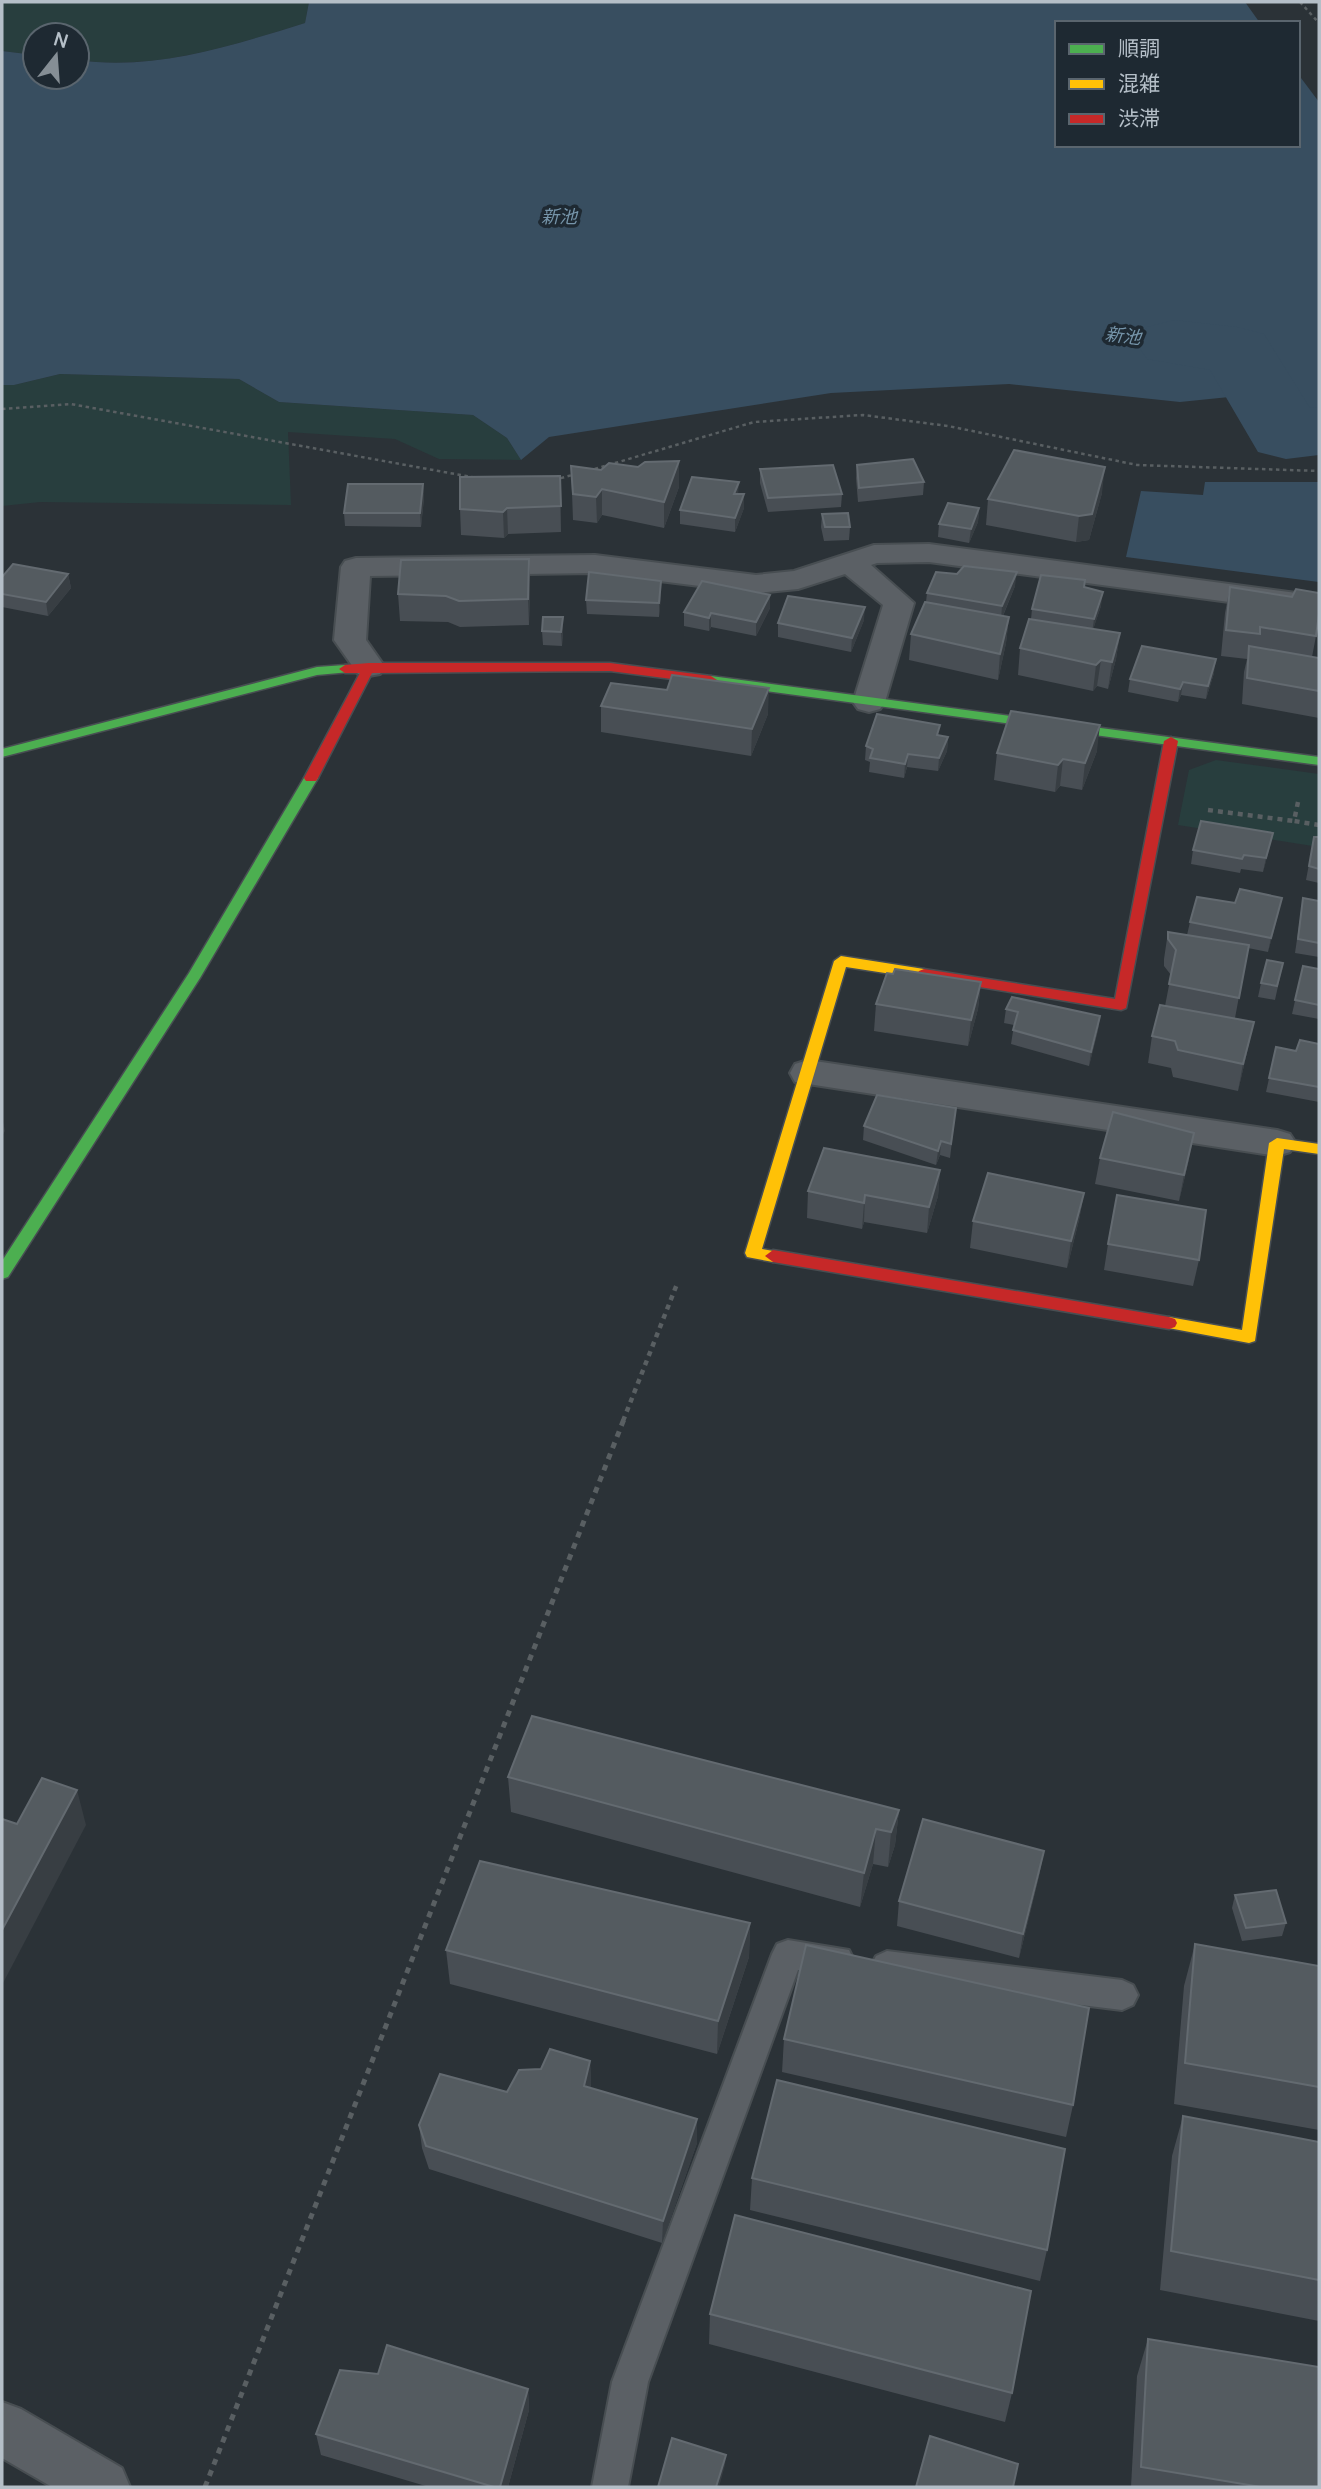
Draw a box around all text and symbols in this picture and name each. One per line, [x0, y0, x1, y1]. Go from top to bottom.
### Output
north arrow [21, 21, 91, 91]
legend [1055, 21, 1300, 147]
text: N [51, 25, 71, 54]
text: 順調 [1118, 34, 1160, 62]
text: 混雑 [1118, 69, 1160, 97]
text: 渋滞 [1118, 104, 1160, 132]
water label: 新池 [541, 204, 579, 228]
water label: 新池 [1104, 321, 1144, 349]

